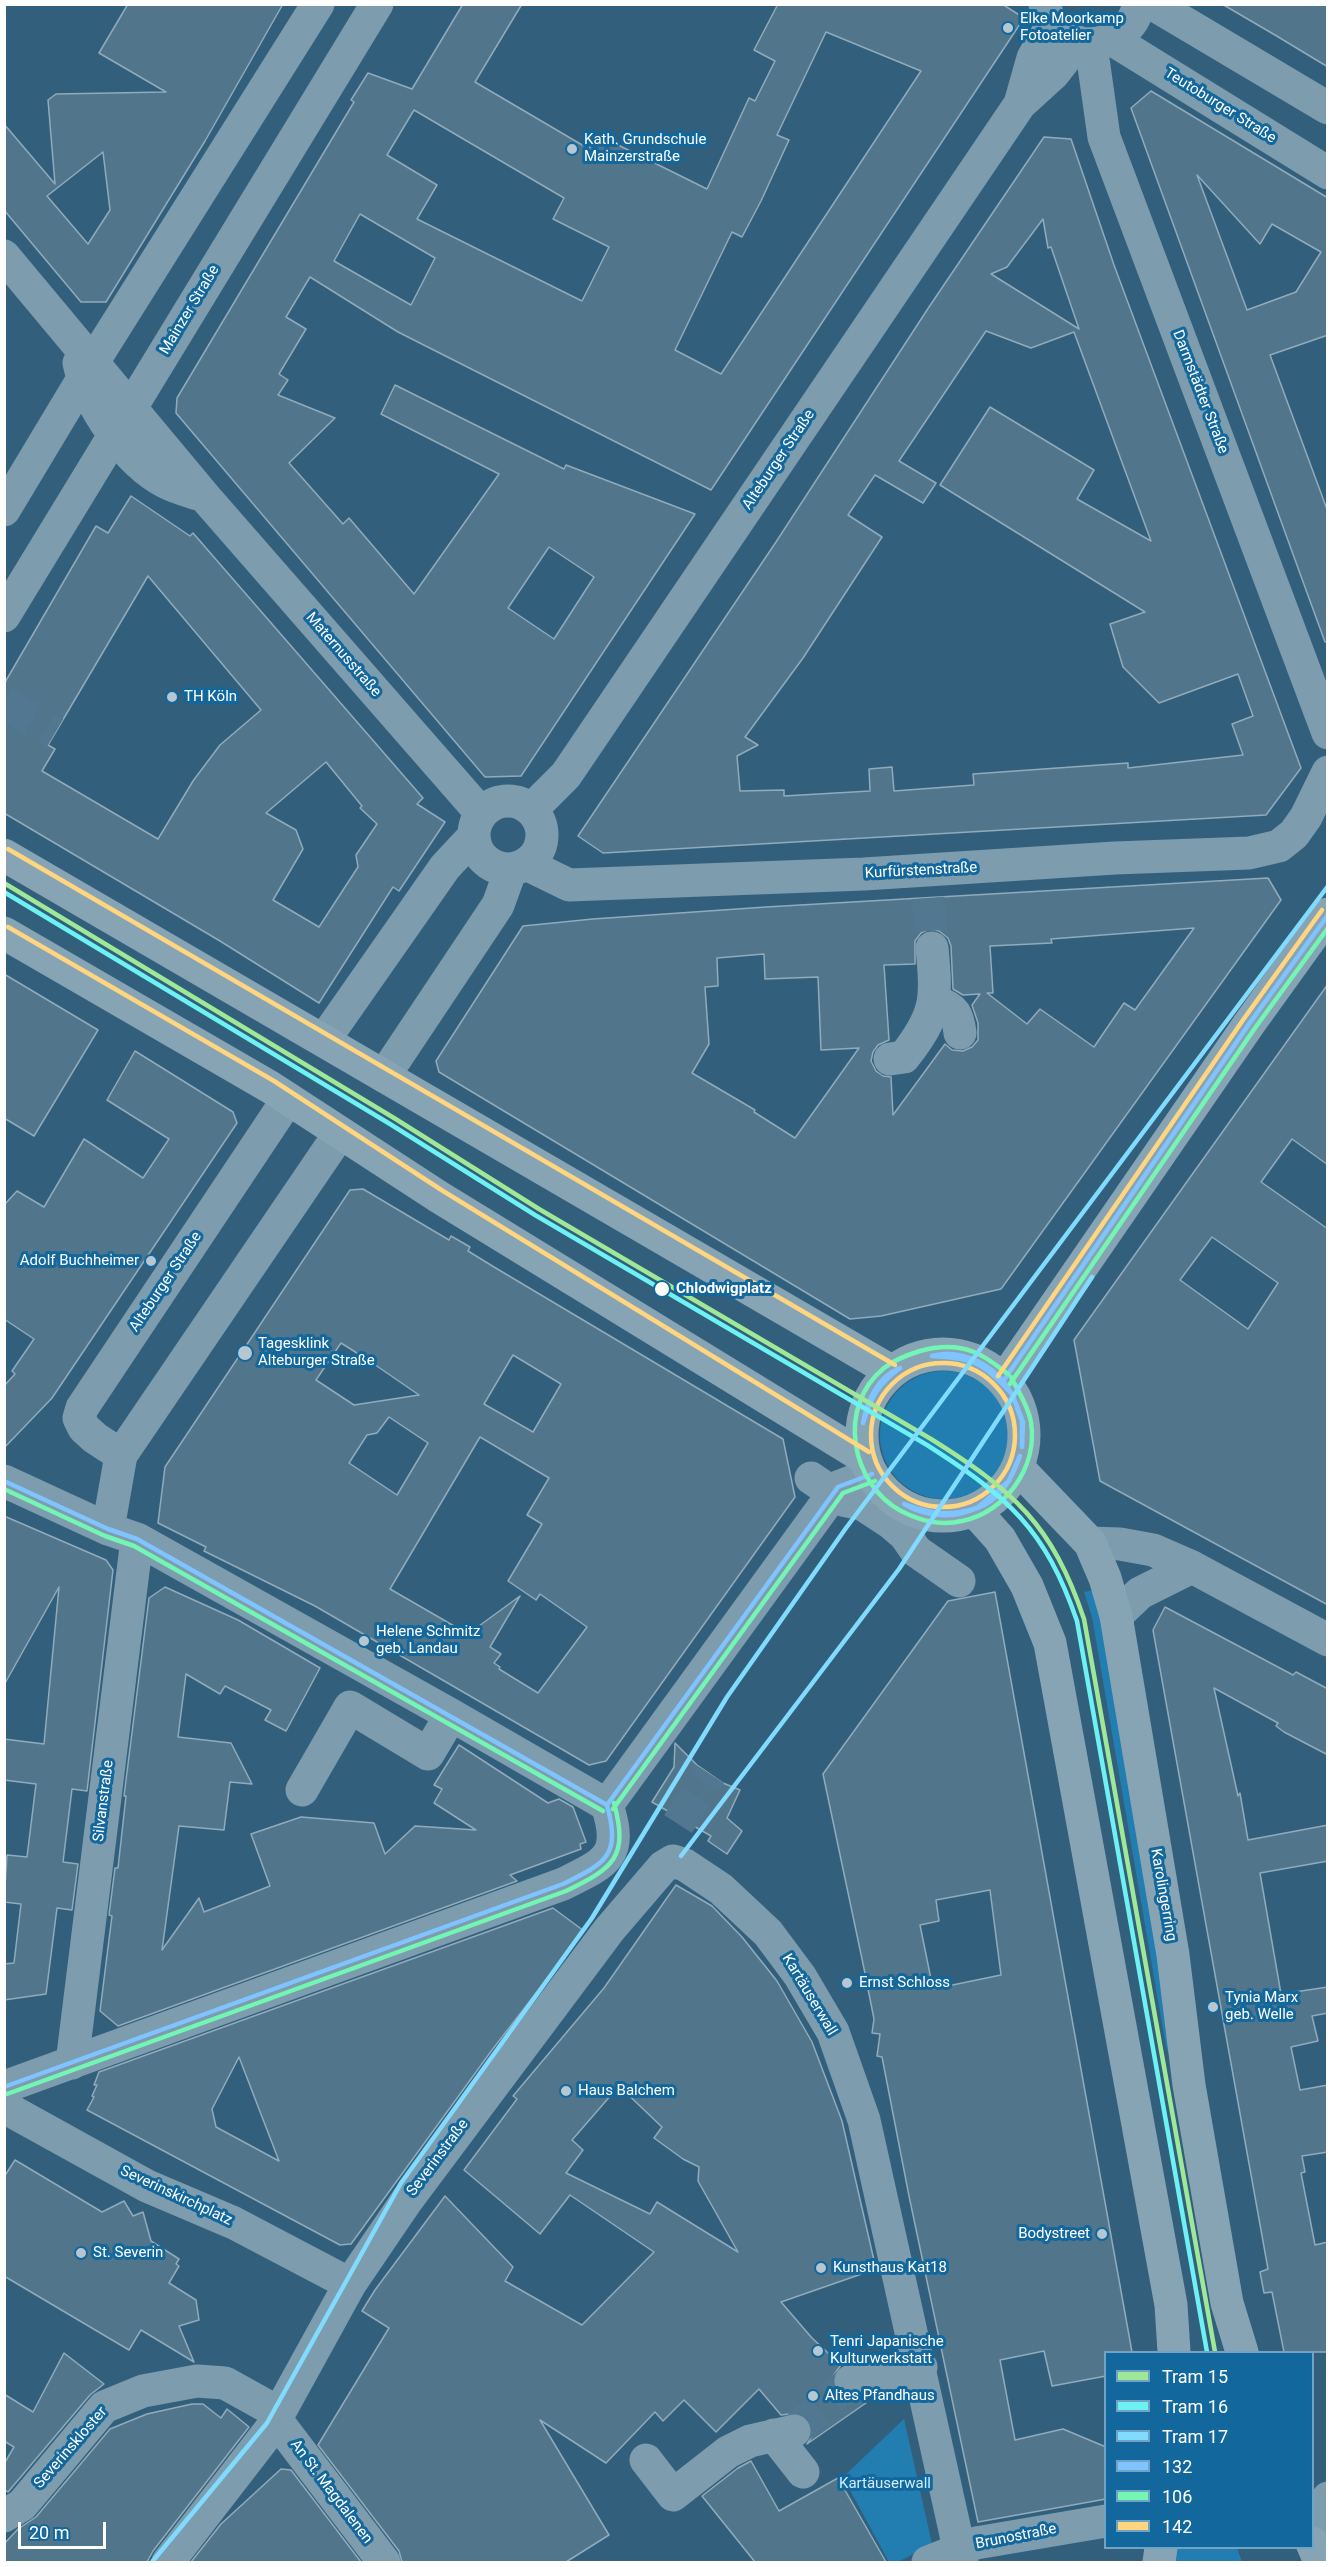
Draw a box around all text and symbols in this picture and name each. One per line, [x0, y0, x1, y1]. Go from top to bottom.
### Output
place label: Elke Moorkamp Fotoatelier [1020, 10, 1124, 45]
marker: Elke Moorkamp Fotoatelier [1001, 21, 1015, 35]
street label: Teutoburger Straße [1161, 64, 1279, 148]
place label: Kath. Grundschule Mainzerstraße [584, 131, 706, 166]
marker: Kath. Grundschule Mainzerstraße [565, 142, 579, 156]
street label: Mainzer Straße [156, 262, 224, 358]
street label: Darmstädter Straße [1168, 328, 1232, 456]
street label: Alteburger Straße [739, 407, 819, 513]
street label: Maternusstraße [301, 609, 385, 701]
place label: TH Köln [184, 688, 237, 706]
marker: TH Köln [165, 690, 179, 704]
street label: Kurfürstenstraße [864, 859, 978, 883]
street label: Alteburger Straße [126, 1229, 206, 1335]
place label: Adolf Buchheimer [20, 1252, 139, 1270]
marker: Adolf Buchheimer [144, 1254, 158, 1268]
marker: Chlodwigplatz [653, 1280, 671, 1298]
place label: Chlodwigplatz [676, 1280, 772, 1298]
place label: Tagesklink Alteburger Straße [258, 1335, 375, 1370]
marker: Tagesklink Alteburger Straße [236, 1344, 254, 1362]
place label: Helene Schmitz geb. Landau [376, 1623, 480, 1658]
marker: Helene Schmitz geb. Landau [357, 1634, 371, 1648]
street label: Silvanstraße [90, 1759, 118, 1843]
street label: Karolingerring [1146, 1847, 1180, 1943]
street label: Kartäuserwall [778, 1951, 840, 2039]
place label: Ernst Schloss [859, 1974, 950, 1992]
marker: Ernst Schloss [840, 1976, 854, 1990]
place label: Tynia Marx geb. Welle [1225, 1989, 1298, 2024]
marker: Tynia Marx geb. Welle [1206, 2000, 1220, 2014]
place label: Haus Balchem [578, 2082, 675, 2100]
marker: Haus Balchem [559, 2084, 573, 2098]
street label: Severinstraße [403, 2116, 473, 2200]
street label: Severinskirchplatz [117, 2162, 235, 2230]
place label: Bodystreet [1018, 2225, 1090, 2243]
marker: Bodystreet [1095, 2227, 1109, 2241]
place label: St. Severin [93, 2244, 163, 2262]
marker: St. Severin [74, 2246, 88, 2260]
place label: Kunsthaus Kat18 [833, 2259, 947, 2277]
marker: Kunsthaus Kat18 [814, 2261, 828, 2275]
place label: Tenri Japanische Kulturwerkstatt [830, 2333, 944, 2368]
marker: Tenri Japanische Kulturwerkstatt [811, 2344, 825, 2358]
legend [1104, 2351, 1314, 2549]
text: Tram 15 [1162, 2366, 1228, 2387]
place label: Altes Pfandhaus [825, 2387, 935, 2405]
marker: Altes Pfandhaus [806, 2389, 820, 2403]
text: Tram 16 [1162, 2396, 1228, 2417]
street label: Severinskloster [31, 2404, 111, 2492]
text: Tram 17 [1162, 2426, 1228, 2447]
street label: An St. Magdalenen [286, 2436, 376, 2548]
text: 132 [1162, 2456, 1192, 2477]
park label: Kartäuserwall [839, 2475, 931, 2493]
text: 106 [1162, 2486, 1192, 2507]
scale bar [21, 2510, 110, 2548]
text: 142 [1162, 2516, 1192, 2537]
street label: Brunostraße [974, 2520, 1058, 2554]
text: 20 m [29, 2522, 69, 2543]

